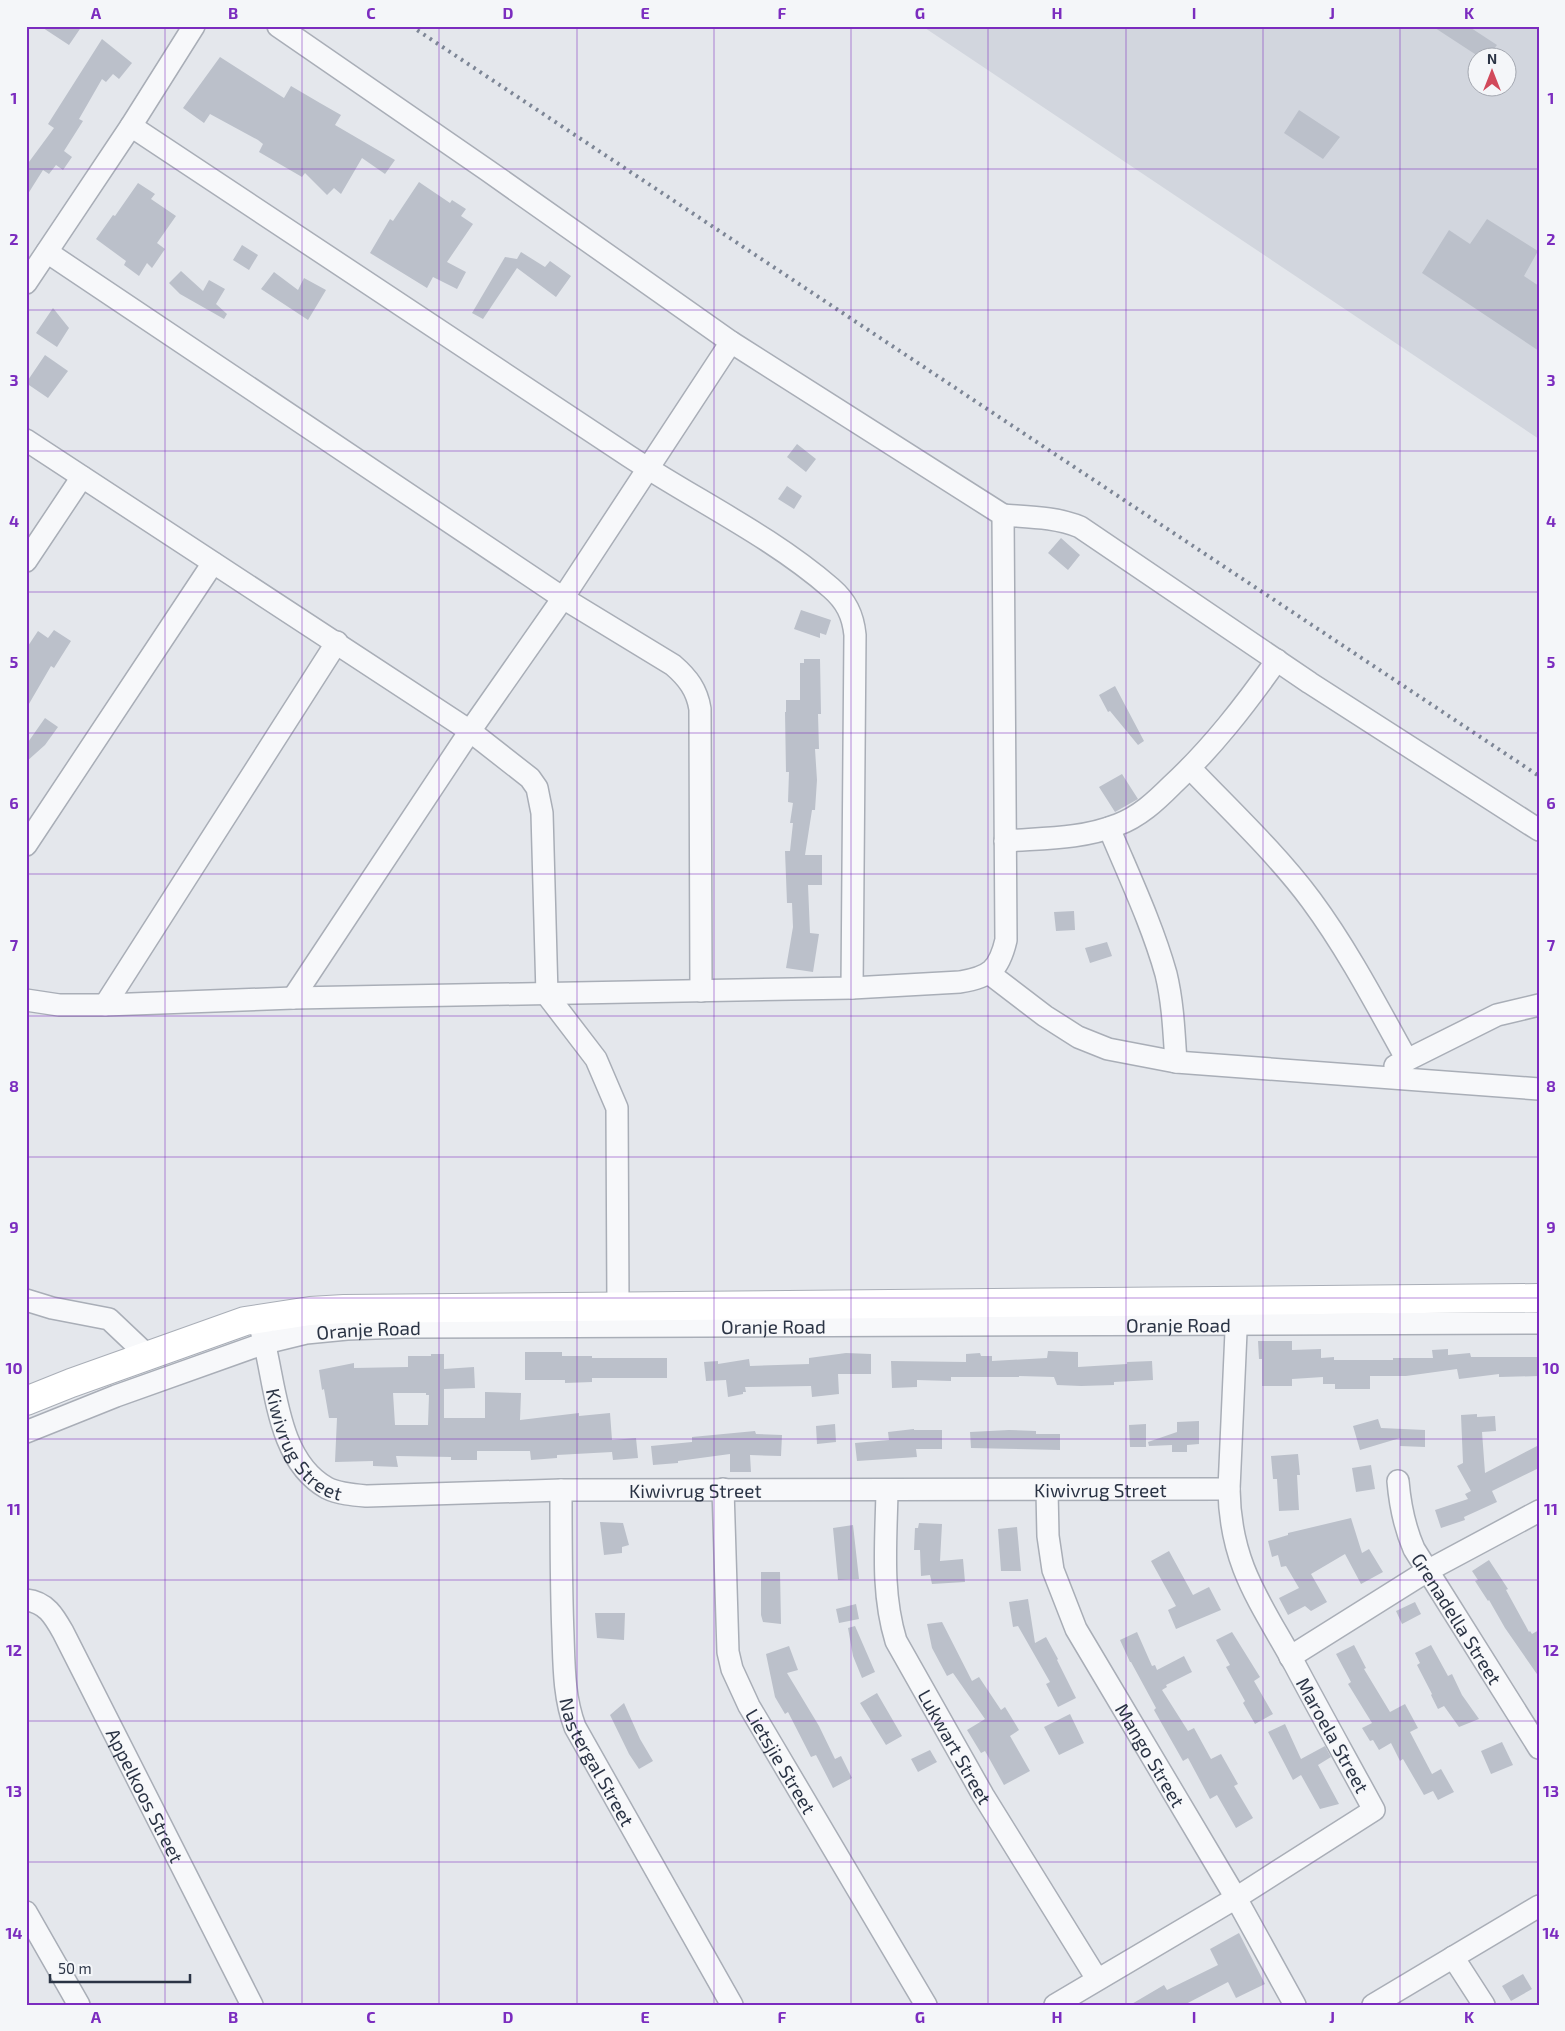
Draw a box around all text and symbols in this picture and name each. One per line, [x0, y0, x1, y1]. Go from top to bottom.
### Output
text: A [91, 3, 102, 22]
text: B [228, 3, 238, 22]
text: C [366, 3, 376, 22]
text: D [503, 3, 514, 22]
text: E [640, 3, 650, 22]
text: F [778, 3, 787, 22]
text: G [915, 3, 925, 22]
text: H [1051, 3, 1063, 22]
text: I [1192, 3, 1196, 22]
text: J [1329, 3, 1335, 22]
text: K [1464, 3, 1475, 22]
north arrow [1468, 48, 1518, 98]
text: N [1487, 50, 1497, 67]
text: 1 [11, 88, 17, 107]
text: 1 [1548, 88, 1554, 107]
text: 2 [9, 229, 19, 248]
text: 2 [1546, 229, 1556, 248]
text: 3 [9, 370, 19, 389]
text: 3 [1546, 370, 1556, 389]
text: 4 [9, 511, 19, 530]
text: 4 [1546, 511, 1556, 530]
text: 5 [10, 652, 19, 671]
text: 5 [1547, 652, 1556, 671]
text: 6 [9, 793, 19, 812]
text: 6 [1546, 793, 1556, 812]
text: 7 [10, 935, 19, 954]
text: 7 [1547, 935, 1556, 954]
text: 8 [9, 1076, 19, 1095]
text: 8 [1546, 1076, 1556, 1095]
text: 9 [9, 1217, 19, 1236]
text: 9 [1546, 1217, 1556, 1236]
street label: Oranje Road [1126, 1313, 1231, 1336]
street label: Oranje Road [721, 1314, 826, 1337]
street label: Oranje Road [315, 1315, 421, 1343]
text: 10 [5, 1358, 23, 1377]
text: 10 [1542, 1358, 1560, 1377]
street label: Kiwivrug Street [262, 1386, 345, 1504]
street label: Kiwivrug Street [629, 1478, 762, 1501]
street label: Kiwivrug Street [1034, 1478, 1167, 1501]
text: 11 [7, 1499, 21, 1518]
text: 11 [1544, 1499, 1558, 1518]
street label: Grenadella Street [1408, 1548, 1507, 1688]
text: 12 [6, 1640, 22, 1659]
text: 12 [1543, 1640, 1559, 1659]
street label: Maroela Street [1292, 1673, 1374, 1797]
street label: Lukwart Street [914, 1685, 997, 1808]
street label: Nastergal Street [556, 1696, 640, 1830]
street label: Mango Street [1111, 1699, 1190, 1811]
street label: Lietsjie Street [741, 1704, 822, 1818]
street label: Appelkoos Street [102, 1724, 189, 1866]
text: 13 [6, 1781, 22, 1800]
text: 13 [1543, 1781, 1559, 1800]
text: 14 [5, 1923, 23, 1942]
text: 14 [1542, 1923, 1560, 1942]
scale bar [50, 1951, 190, 1983]
text: 50 m [58, 1959, 92, 1977]
text: A [91, 2007, 102, 2026]
text: B [228, 2007, 238, 2026]
text: C [366, 2007, 376, 2026]
text: D [503, 2007, 514, 2026]
text: E [640, 2007, 650, 2026]
text: F [778, 2007, 787, 2026]
text: G [915, 2007, 925, 2026]
text: H [1051, 2007, 1063, 2026]
text: I [1192, 2007, 1196, 2026]
text: J [1329, 2007, 1335, 2026]
text: K [1464, 2007, 1475, 2026]

